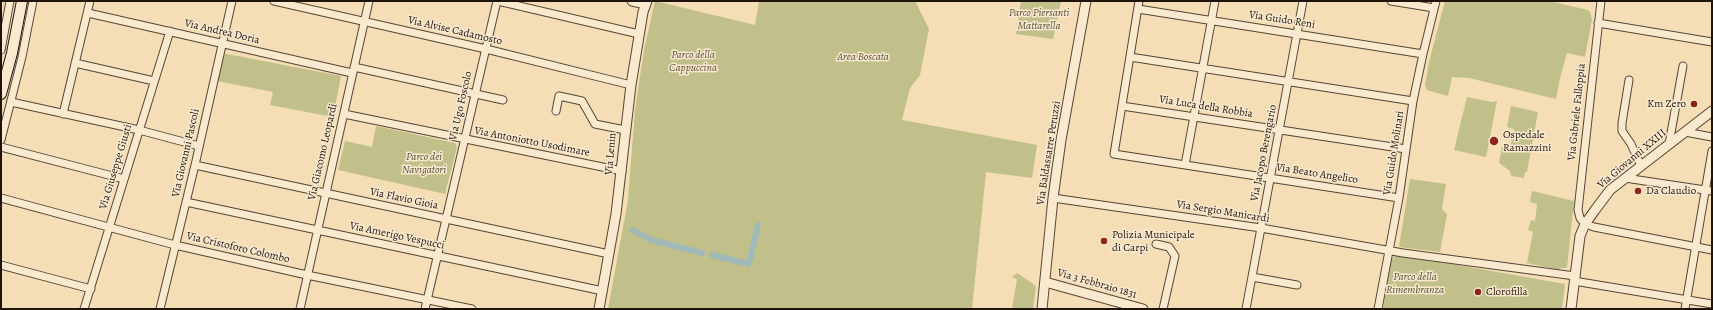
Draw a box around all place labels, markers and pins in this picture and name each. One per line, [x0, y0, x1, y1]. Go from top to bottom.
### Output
place label: Km Zero [1647, 97, 1686, 111]
marker: Km Zero [1689, 99, 1699, 109]
place label: Ospedale Ramazzini [1503, 128, 1551, 154]
marker: Ospedale Ramazzini [1488, 135, 1500, 147]
place label: Da Claudio [1646, 184, 1696, 198]
marker: Da Claudio [1633, 186, 1643, 196]
place label: Polizia Municipale di Carpi [1112, 228, 1195, 254]
marker: Polizia Municipale di Carpi [1099, 236, 1109, 246]
place label: Clorofilla [1486, 285, 1528, 299]
marker: Clorofilla [1473, 287, 1483, 297]

